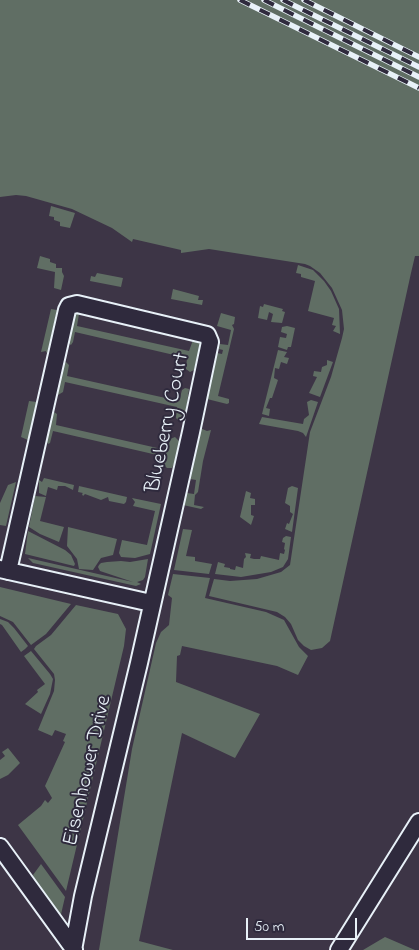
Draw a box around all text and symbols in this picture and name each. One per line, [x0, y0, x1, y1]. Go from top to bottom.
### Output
street label: Blueberry Court [141, 350, 197, 496]
street label: Eisenhower Drive [59, 693, 119, 849]
scale bar [249, 908, 360, 940]
text: 50 m [254, 916, 284, 938]

